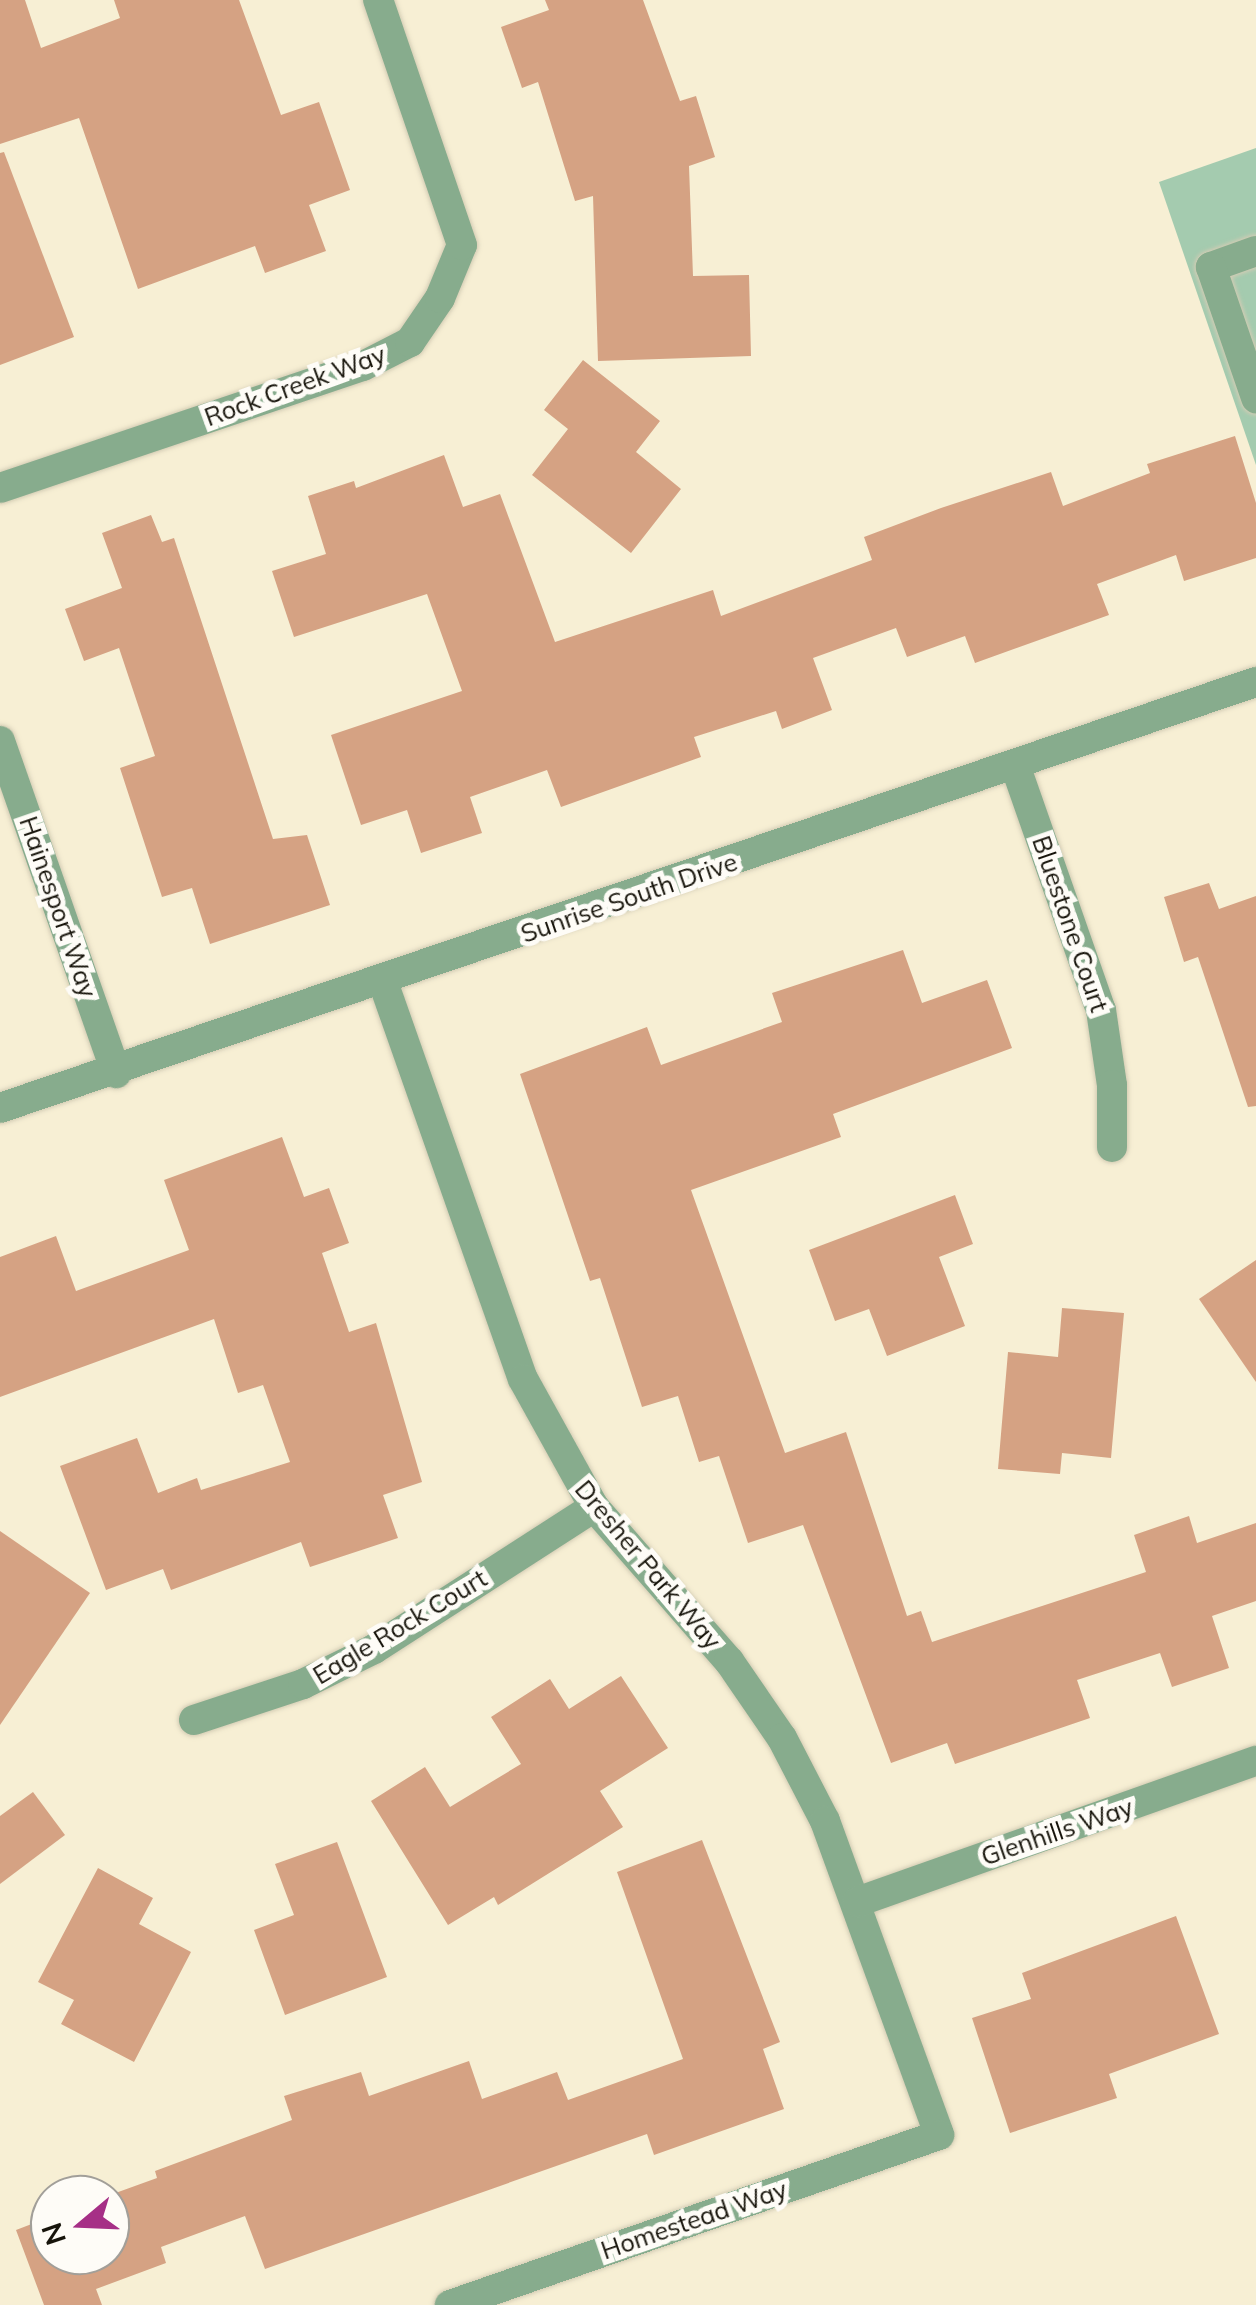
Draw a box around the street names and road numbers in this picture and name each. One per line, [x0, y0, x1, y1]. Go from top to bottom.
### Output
street label: Rock Creek Way [201, 339, 389, 433]
street label: Hainesport Way [13, 813, 103, 1001]
street label: Bluestone Court [1026, 832, 1114, 1016]
street label: Sunrise South Drive [517, 847, 741, 949]
street label: Dresher Park Way [569, 1475, 727, 1655]
street label: Eagle Rock Court [308, 1563, 492, 1691]
street label: Glenhills Way [977, 1792, 1137, 1872]
street label: Homestead Way [597, 2174, 791, 2266]

